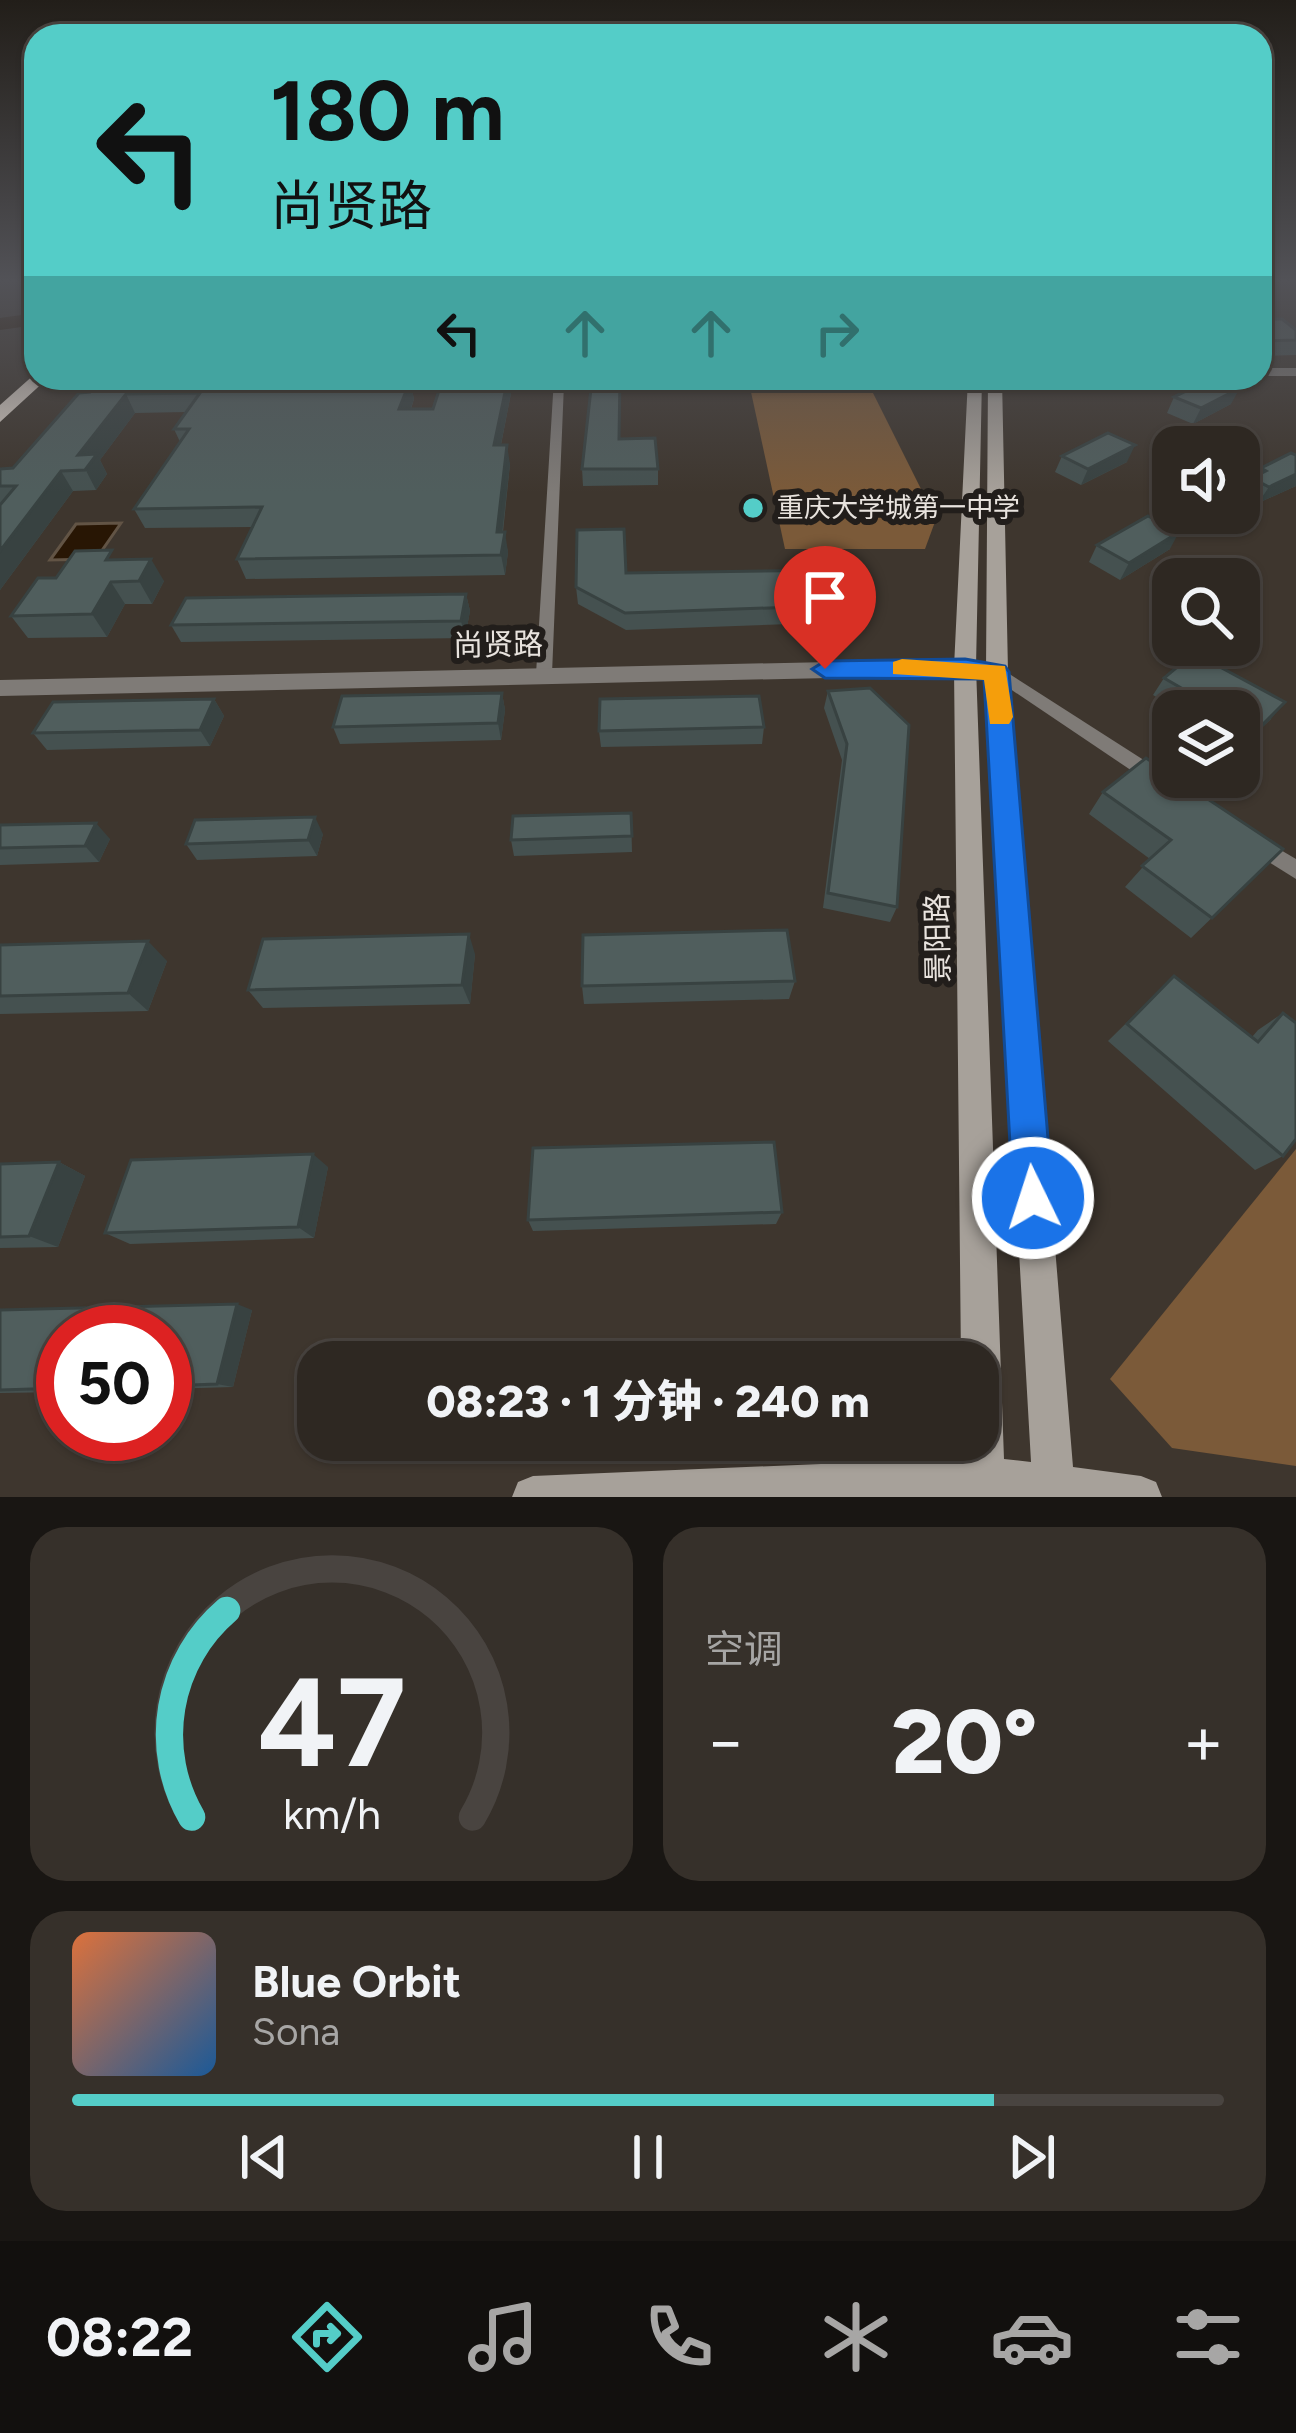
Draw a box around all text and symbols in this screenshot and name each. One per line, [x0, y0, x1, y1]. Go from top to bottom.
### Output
text: 180 m [270, 60, 505, 161]
icon: left [72, 72, 228, 228]
text: 尚贤路 [270, 174, 432, 239]
icon: left [426, 300, 492, 366]
icon: ahead [552, 300, 618, 366]
icon: ahead [678, 300, 744, 366]
icon: right [804, 300, 870, 366]
map controls [1152, 426, 1260, 798]
button: sound [1152, 426, 1260, 534]
place label: 重庆大学城第一中学 [777, 491, 1020, 524]
marker: 重庆大学城第一中学 [740, 495, 766, 521]
pin [774, 546, 876, 669]
button: search [1152, 558, 1260, 666]
icon: arrive [792, 564, 858, 630]
street label: 尚贤路 [453, 625, 543, 664]
button: layers [1152, 690, 1260, 798]
street label: 景阳路 [918, 893, 957, 983]
position arrow [970, 1135, 1096, 1261]
speed limit sign: 50 [36, 1305, 192, 1461]
text: 08:23 · 1 分钟 · 240 m [426, 1374, 870, 1428]
text: 空调 [705, 1626, 783, 1673]
text: 47 [257, 1647, 406, 1797]
text: 20° [891, 1687, 1038, 1796]
text: − [705, 1701, 746, 1781]
text: + [1183, 1701, 1224, 1781]
text: km/h [283, 1788, 380, 1840]
text: Blue Orbit [252, 1954, 461, 2008]
text: Sona [252, 2008, 340, 2055]
icon: previous [231, 2124, 297, 2190]
icon: pause [615, 2124, 681, 2190]
icon: next [999, 2124, 1065, 2190]
icon: directions [285, 2295, 369, 2379]
icon: music [461, 2295, 545, 2379]
icon: phone [637, 2295, 721, 2379]
icon: climate [814, 2295, 898, 2379]
icon: car [990, 2295, 1074, 2379]
icon: filters [1166, 2295, 1250, 2379]
text: 08:22 [46, 2305, 193, 2370]

